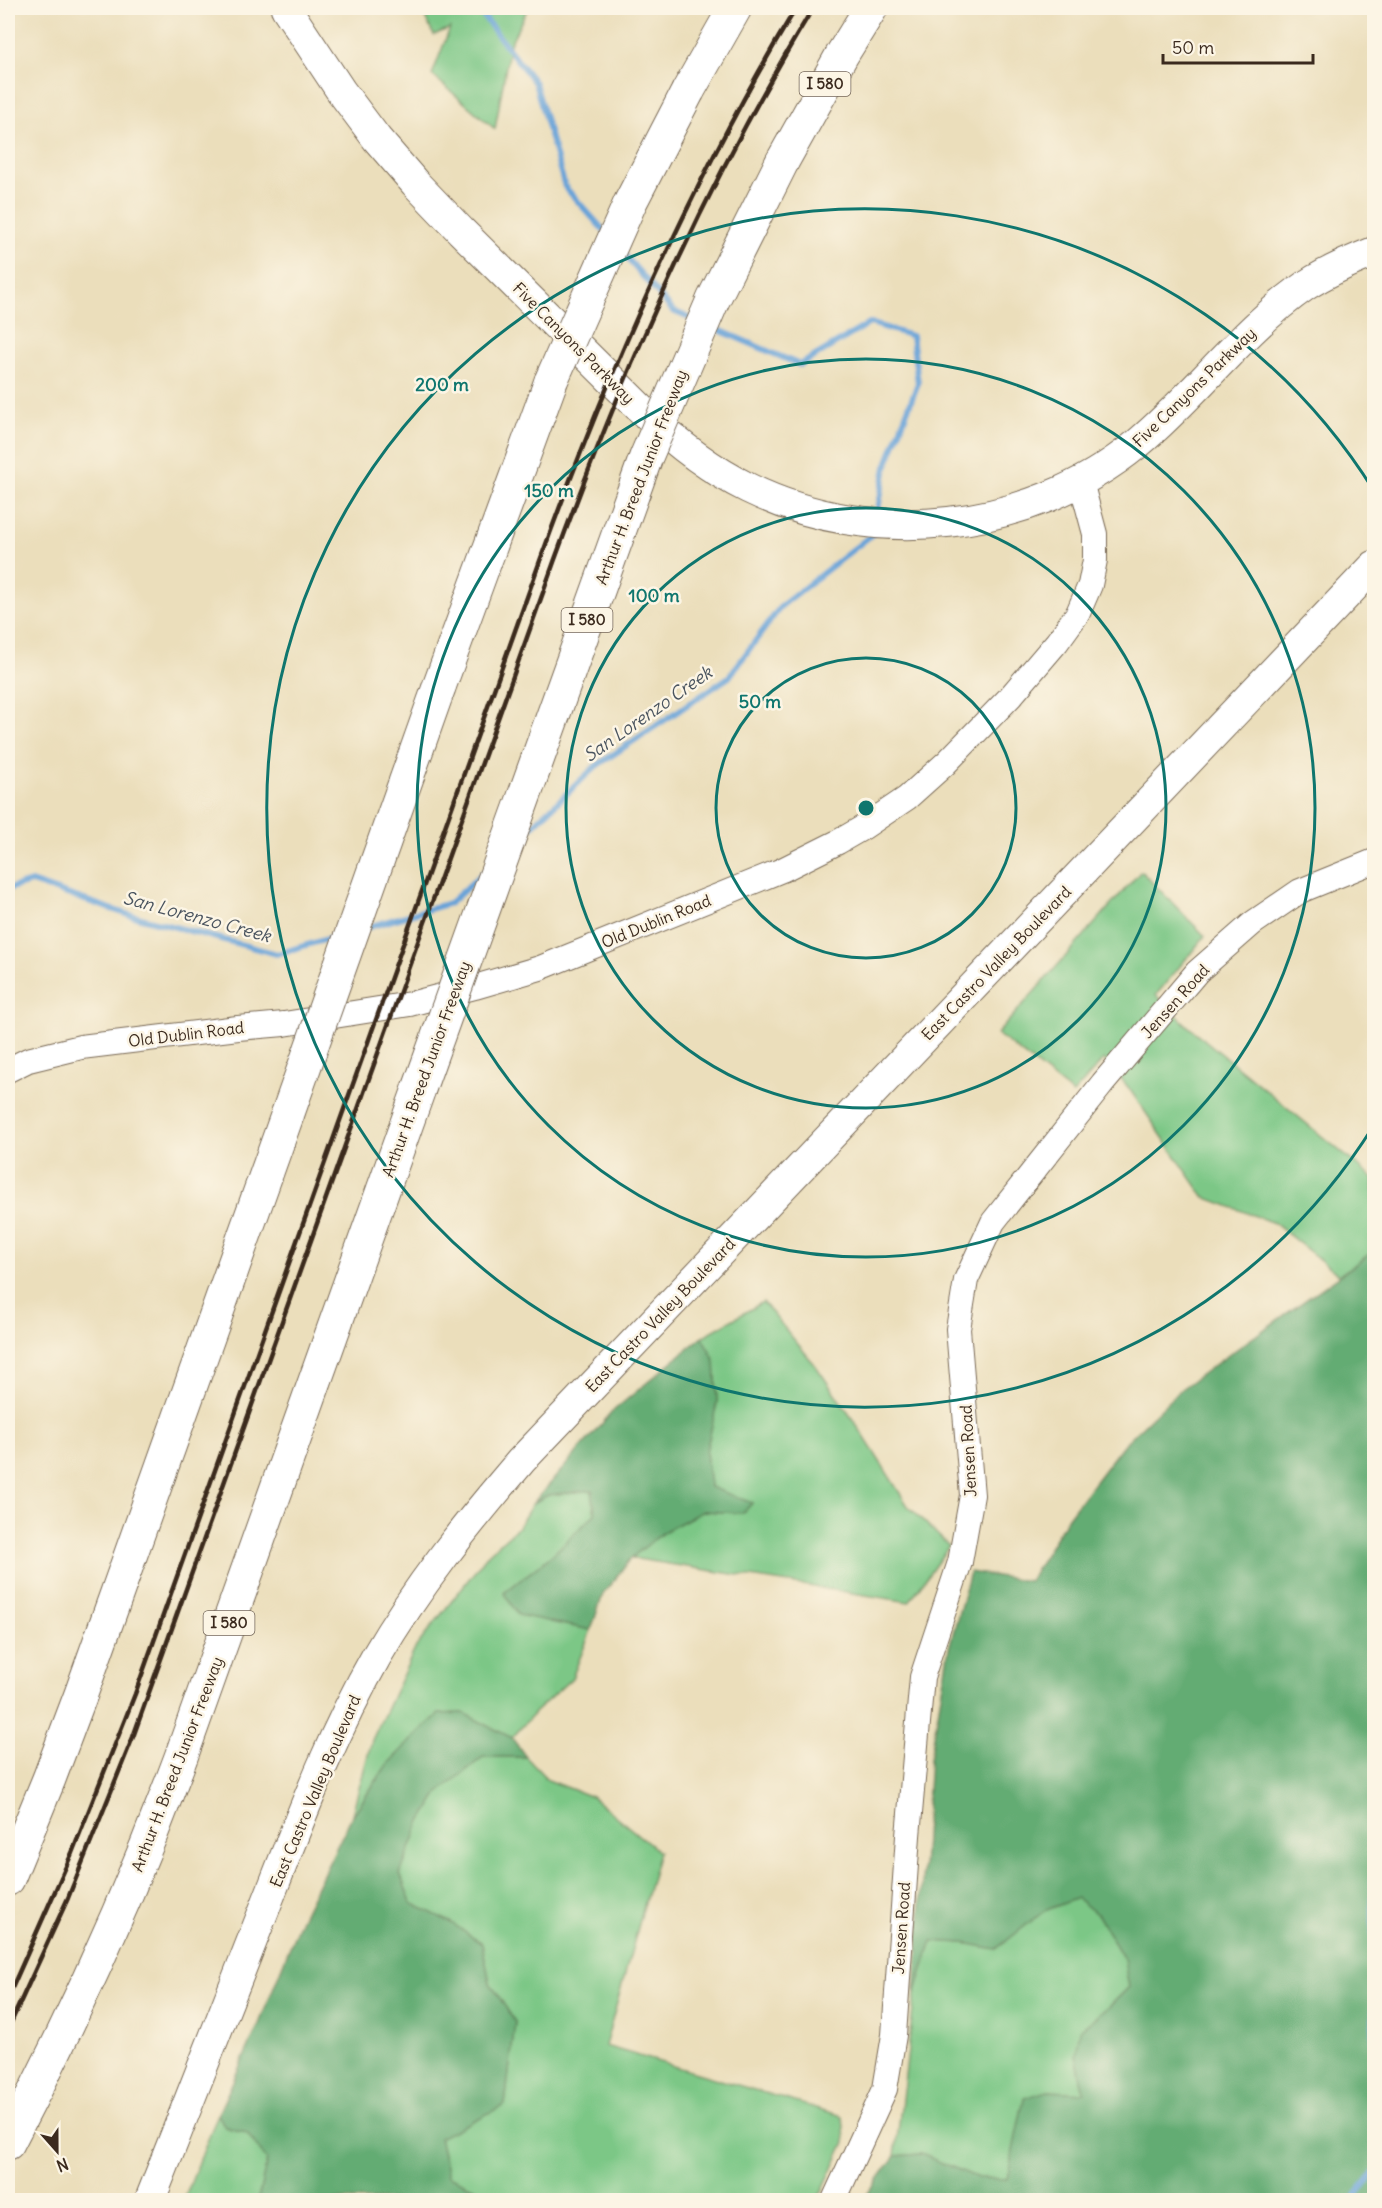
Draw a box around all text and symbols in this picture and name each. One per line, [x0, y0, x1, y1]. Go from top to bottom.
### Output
scale bar [1163, 27, 1313, 65]
text: 50 m [1172, 36, 1214, 59]
road number: I 580 [800, 72, 850, 96]
street label: Five Canyons Parkway [509, 278, 639, 408]
street label: Five Canyons Parkway [1128, 323, 1260, 451]
street label: Arthur H. Breed Junior Freeway [591, 367, 691, 587]
text: 200 m [415, 373, 469, 396]
text: 150 m [524, 479, 574, 502]
text: 100 m [629, 584, 680, 607]
road number: I 580 [562, 608, 612, 632]
water label: San Lorenzo Creek [579, 660, 718, 766]
text: 50 m [739, 690, 781, 713]
centre of rings [856, 798, 876, 818]
street label: East Castro Valley Boulevard [917, 882, 1075, 1044]
water label: San Lorenzo Creek [121, 886, 275, 948]
street label: Old Dublin Road [598, 890, 714, 952]
street label: Arthur H. Breed Junior Freeway [377, 958, 475, 1180]
street label: Jensen Road [1137, 960, 1213, 1042]
street label: Old Dublin Road [127, 1017, 245, 1051]
street label: East Castro Valley Boulevard [581, 1234, 739, 1396]
street label: Jensen Road [956, 1404, 980, 1498]
road number: I 580 [204, 1611, 254, 1635]
street label: Arthur H. Breed Junior Freeway [127, 1654, 227, 1874]
street label: East Castro Valley Boulevard [265, 1692, 365, 1890]
street label: Jensen Road [888, 1881, 914, 1975]
north arrow [27, 2121, 87, 2181]
text: N [54, 2154, 71, 2176]

